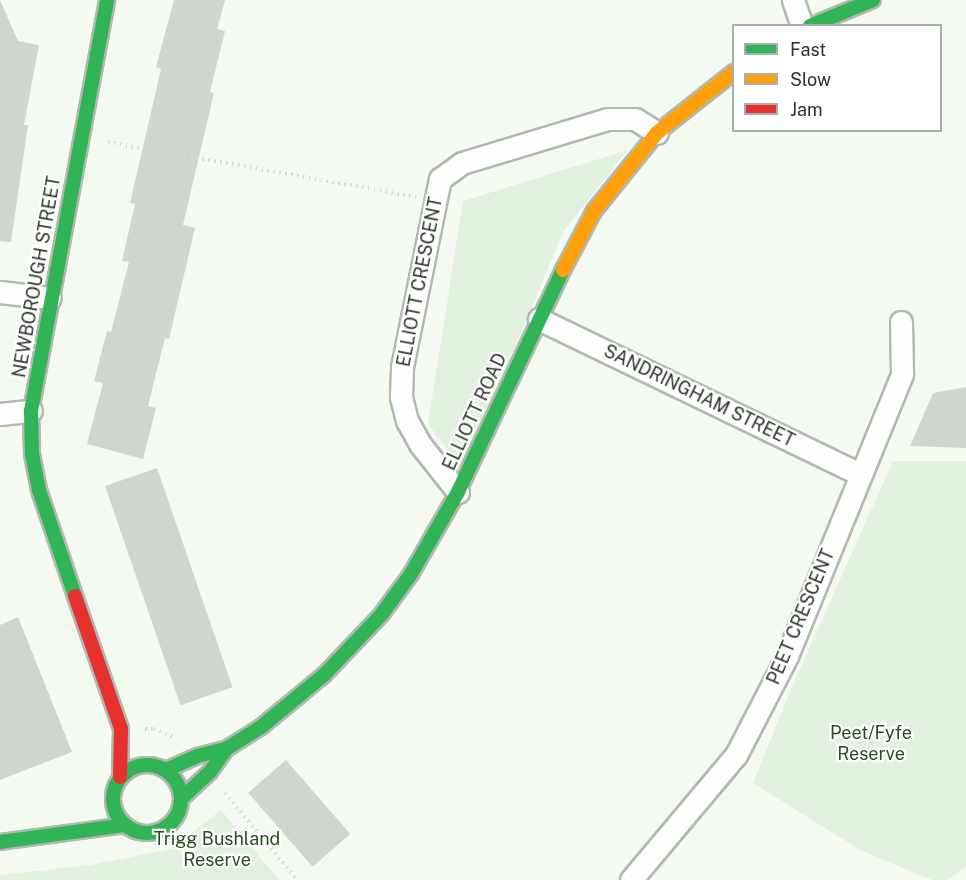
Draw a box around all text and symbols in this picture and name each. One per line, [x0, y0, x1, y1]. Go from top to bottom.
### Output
legend [732, 24, 942, 132]
text: Fast [790, 39, 826, 60]
text: Slow [790, 69, 831, 90]
text: Jam [790, 99, 823, 120]
street label: NEWBOROUGH STREET [9, 175, 65, 379]
street label: ELLIOTT CRESCENT [393, 195, 447, 369]
street label: SANDRINGHAM STREET [600, 340, 798, 452]
street label: ELLIOTT ROAD [438, 350, 512, 474]
street label: PEET CRESCENT [763, 546, 839, 688]
park label: Peet/Fyfe Reserve [830, 723, 912, 766]
park label: Trigg Bushland Reserve [154, 829, 280, 872]

